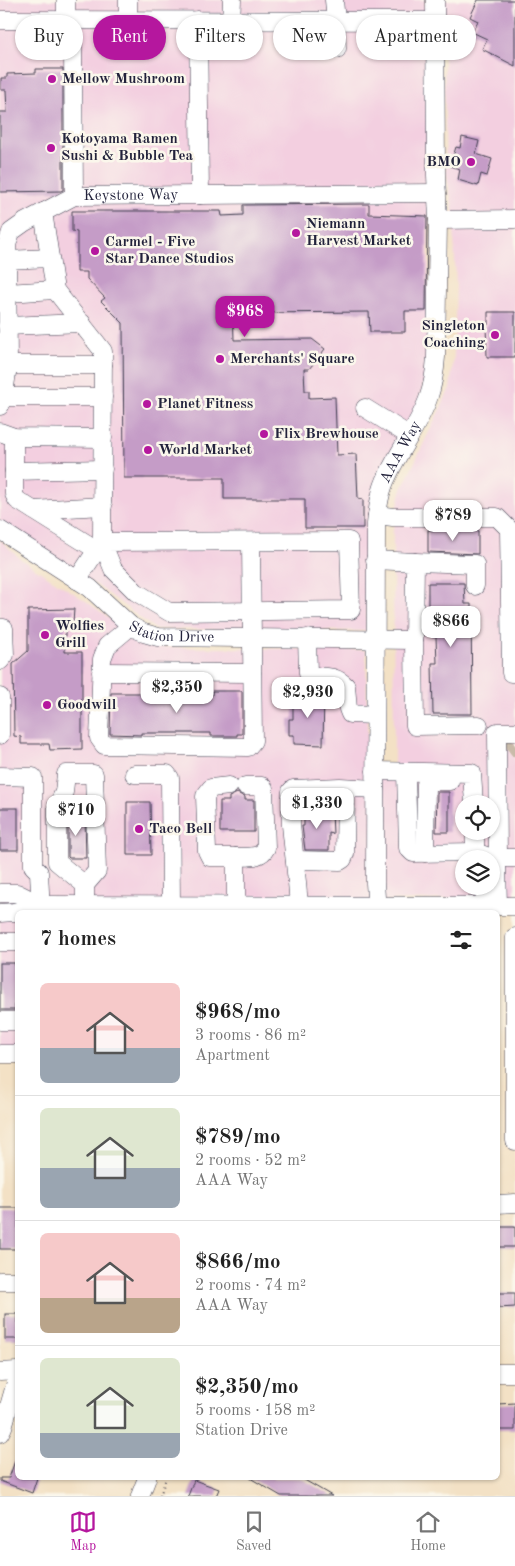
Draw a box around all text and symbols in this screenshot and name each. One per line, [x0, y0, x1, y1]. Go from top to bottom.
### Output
chip: Buy [15, 15, 83, 60]
chip: Rent [93, 15, 166, 60]
chip: Filters [176, 15, 263, 60]
chip: New [273, 15, 346, 60]
chip: Apartment [356, 15, 476, 60]
place label: Mellow Mushroom [62, 72, 185, 87]
marker: Mellow Mushroom [46, 73, 58, 85]
place label: Kotoyama Ramen Sushi & Bubble Tea [61, 132, 194, 164]
marker: Kotoyama Ramen Sushi & Bubble Tea [45, 142, 57, 154]
place label: BMO [426, 155, 461, 170]
marker: BMO [465, 156, 477, 168]
street label: Keystone Way [83, 188, 178, 203]
place label: Niemann Harvest Market [306, 217, 412, 249]
marker: Niemann Harvest Market [290, 227, 302, 239]
place label: Carmel - Five Star Dance Studios [105, 235, 234, 267]
marker: Carmel - Five Star Dance Studios [89, 245, 101, 257]
pin: $968 [215, 296, 275, 338]
text: $968 [226, 304, 264, 320]
place label: Singleton Coaching [422, 319, 486, 351]
marker: Singleton Coaching [489, 329, 501, 341]
place label: Merchants' Square [230, 352, 355, 367]
marker: Merchants' Square [214, 353, 226, 365]
place label: Planet Fitness [157, 397, 253, 412]
marker: Planet Fitness [141, 398, 153, 410]
street label: AAA Way [378, 418, 424, 486]
place label: Flix Brewhouse [274, 427, 379, 442]
marker: Flix Brewhouse [258, 428, 270, 440]
place label: World Market [158, 443, 253, 458]
marker: World Market [142, 444, 154, 456]
pin: $789 [423, 500, 483, 542]
text: $789 [434, 508, 472, 524]
pin: $866 [421, 606, 481, 648]
text: $866 [432, 614, 470, 630]
place label: Wolfies Grill [55, 619, 104, 651]
street label: Station Drive [126, 619, 214, 645]
marker: Wolfies Grill [39, 629, 51, 641]
pin: $2,350 [136, 672, 218, 714]
pin: $2,930 [267, 676, 349, 719]
text: $2,350 [152, 680, 202, 696]
text: $2,930 [283, 685, 333, 701]
place label: Goodwill [57, 698, 117, 713]
marker: Goodwill [41, 699, 53, 711]
pin: $1,330 [276, 788, 358, 830]
pin: $710 [46, 794, 106, 837]
map controls [455, 795, 500, 895]
button: locate [455, 795, 500, 840]
text: $1,330 [292, 796, 342, 812]
text: $710 [57, 803, 95, 819]
place label: Taco Bell [149, 822, 213, 837]
marker: Taco Bell [133, 823, 145, 835]
button: layers [455, 850, 500, 895]
icon: filters [447, 926, 475, 954]
text: 7 homes [40, 929, 116, 950]
text: $968/mo [195, 1002, 281, 1023]
icon: home [80, 1003, 140, 1063]
text: 3 rooms · 86 m² [195, 1028, 306, 1044]
text: Apartment [195, 1048, 270, 1064]
text: $789/mo [195, 1127, 281, 1148]
icon: home [80, 1128, 140, 1188]
text: 2 rooms · 52 m² [195, 1153, 306, 1169]
text: AAA Way [195, 1173, 268, 1189]
text: $866/mo [195, 1252, 281, 1273]
icon: home [80, 1253, 140, 1313]
text: 2 rooms · 74 m² [195, 1278, 306, 1294]
text: AAA Way [195, 1298, 268, 1314]
text: $2,350/mo [195, 1377, 299, 1398]
icon: home [80, 1378, 140, 1438]
text: 5 rooms · 158 m² [195, 1403, 315, 1419]
text: Station Drive [195, 1423, 288, 1439]
tab: Map [69, 1508, 97, 1555]
tab: Saved [236, 1508, 272, 1555]
tab: Home [410, 1508, 446, 1555]

